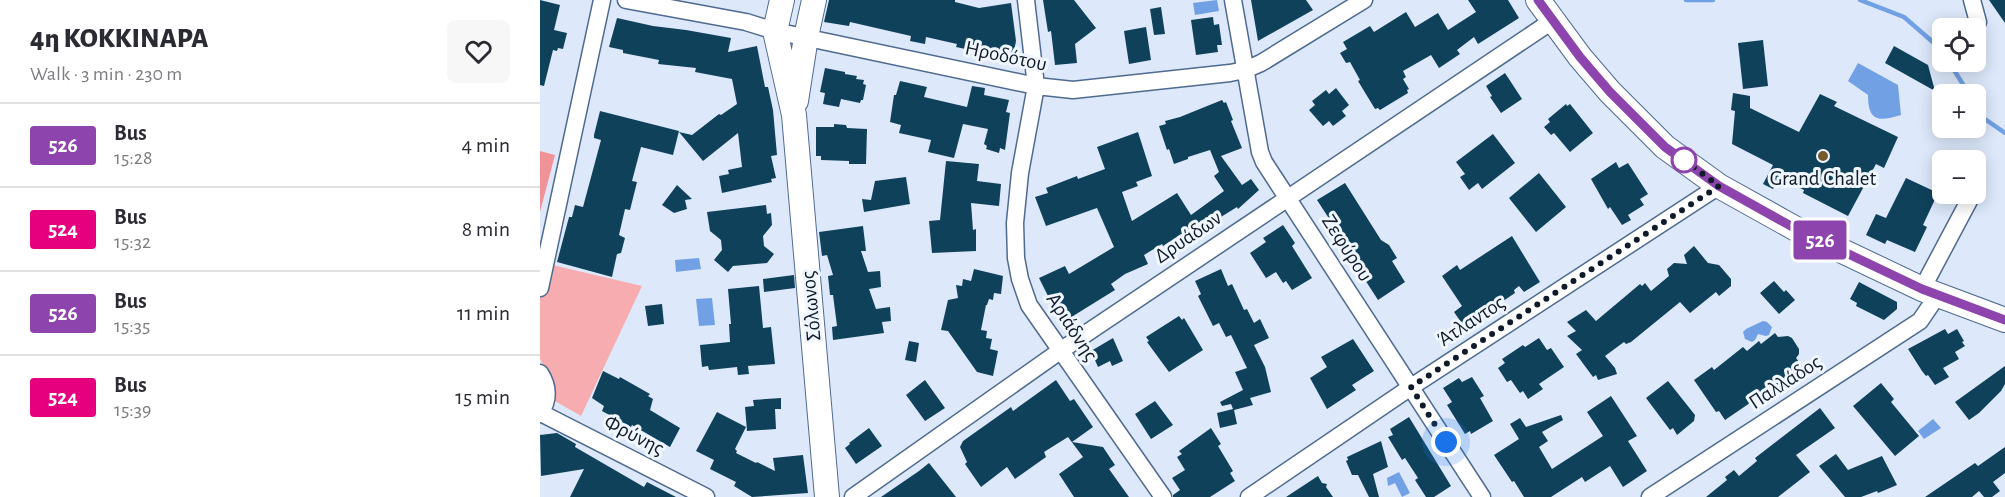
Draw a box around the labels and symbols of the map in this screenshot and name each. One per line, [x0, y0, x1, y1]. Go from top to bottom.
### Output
street label: Ηροδότου [963, 37, 1049, 75]
unlabelled marker [1671, 147, 1697, 173]
marker: Grand Chalet [1816, 149, 1830, 163]
place label: Grand Chalet [1770, 168, 1877, 189]
street label: Δρυάδων [1151, 207, 1226, 267]
street label: Ζεφύρου [1318, 211, 1376, 285]
line badge: 526 [1786, 220, 1854, 260]
street label: Σόλωνος [797, 270, 825, 342]
street label: Αριάδνης [1042, 289, 1102, 365]
street label: Άτλαντος [1433, 291, 1509, 351]
street label: Παλλάδος [1745, 351, 1825, 413]
street label: Φρύνης [601, 411, 667, 459]
your location [1431, 427, 1461, 457]

